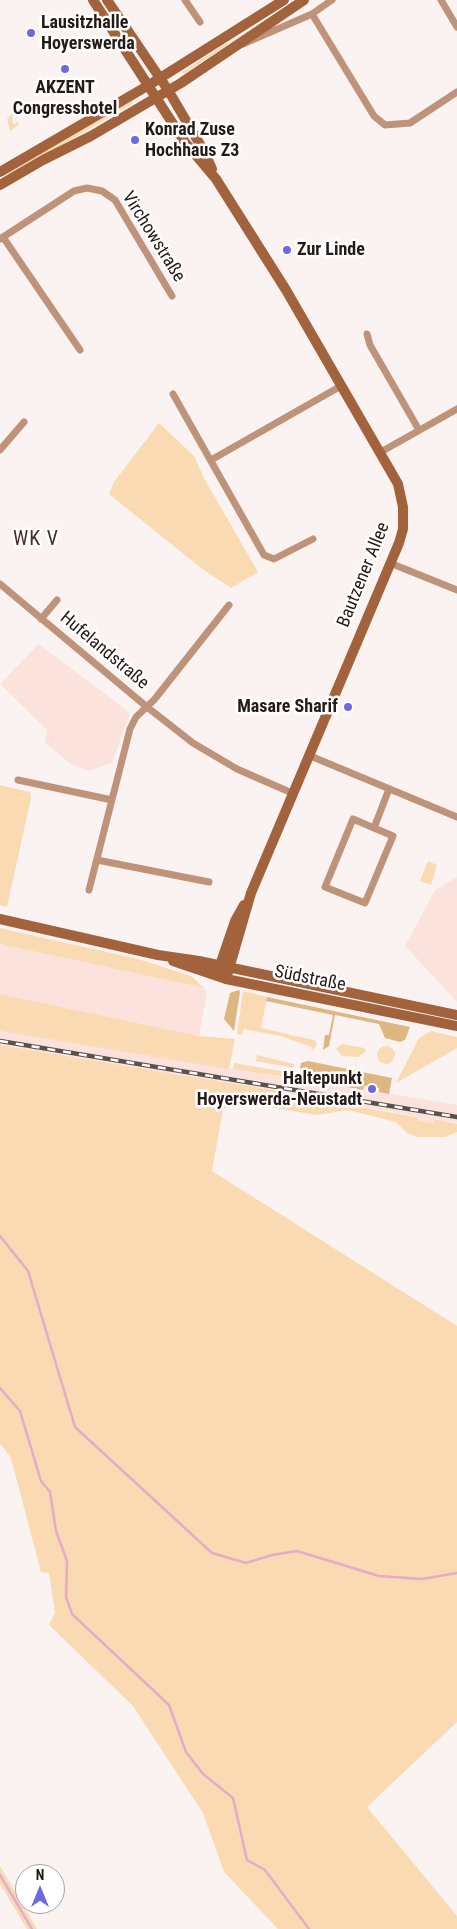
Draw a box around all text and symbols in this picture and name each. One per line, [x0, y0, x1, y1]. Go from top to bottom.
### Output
place label: Lausitzhalle Hoyerswerda [41, 12, 135, 54]
marker: Lausitzhalle Hoyerswerda [25, 27, 37, 39]
marker: AKZENT Congresshotel [59, 63, 71, 75]
place label: AKZENT Congresshotel [13, 77, 117, 120]
place label: Konrad Zuse Hochhaus Z3 [145, 119, 239, 162]
marker: Konrad Zuse Hochhaus Z3 [129, 134, 141, 146]
street label: Virchowstraße [117, 188, 189, 286]
place label: Zur Linde [297, 239, 365, 261]
marker: Zur Linde [281, 244, 293, 256]
street label: Bautzener Allee [333, 520, 395, 630]
district label: WK V [13, 528, 59, 552]
street label: Hufelandstraße [55, 608, 153, 694]
place label: Masare Sharif [237, 696, 338, 718]
marker: Masare Sharif [342, 701, 354, 713]
street label: Südstraße [273, 962, 347, 996]
place label: Haltepunkt Hoyerswerda-Neustadt [197, 1068, 362, 1110]
marker: Haltepunkt Hoyerswerda-Neustadt [366, 1083, 378, 1095]
north arrow [15, 1864, 65, 1914]
text: N [36, 1867, 44, 1883]

